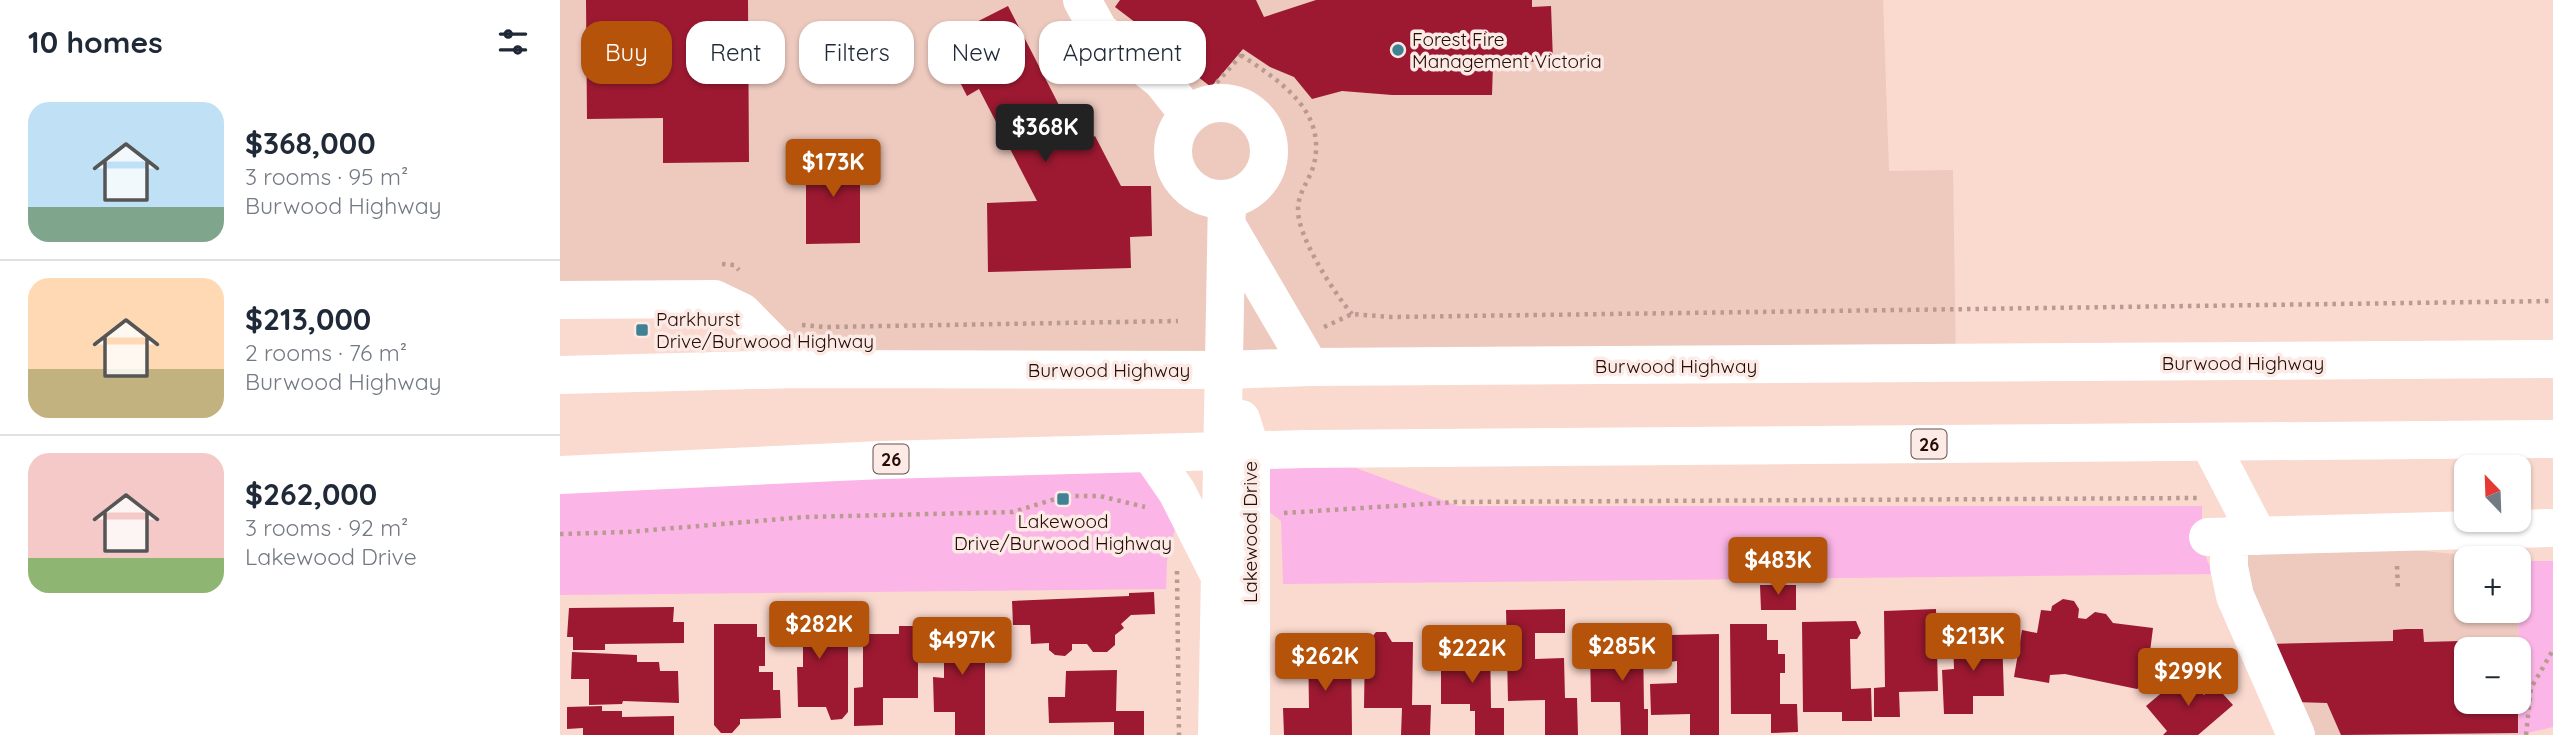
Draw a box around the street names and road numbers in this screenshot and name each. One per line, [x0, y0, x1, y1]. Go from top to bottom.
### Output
street label: Burwood Highway [2162, 351, 2324, 375]
street label: Burwood Highway [1595, 354, 1757, 378]
street label: Burwood Highway [1028, 358, 1190, 382]
road number: 26 [1912, 430, 1946, 458]
road number: 26 [874, 444, 908, 474]
street label: Lakewood Drive [1238, 461, 1262, 603]

